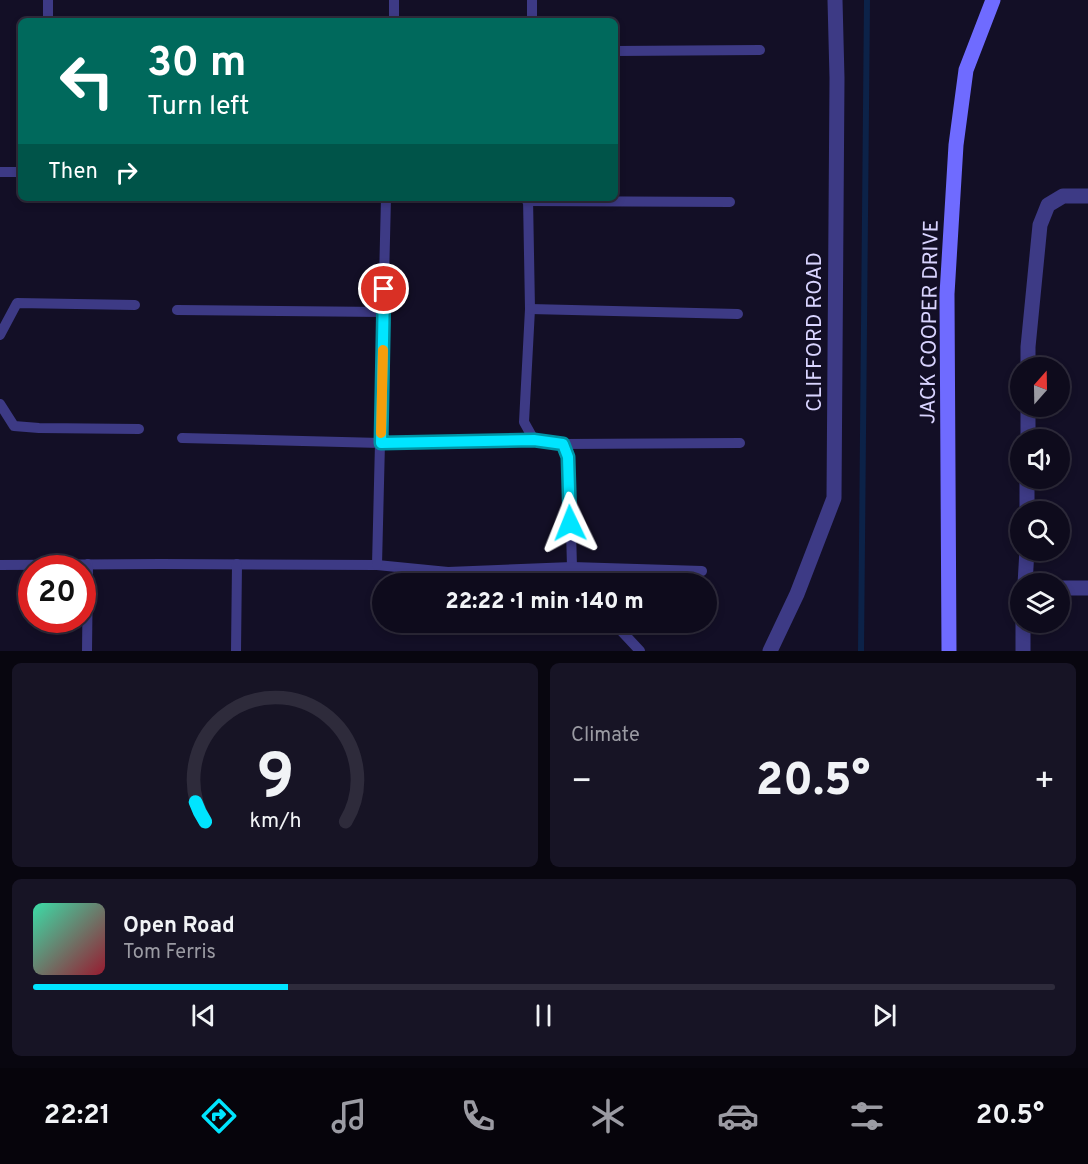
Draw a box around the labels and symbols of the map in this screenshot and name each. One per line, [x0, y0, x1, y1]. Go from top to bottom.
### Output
street label: JACK COOPER DRIVE [915, 220, 946, 424]
street label: CLIFFORD ROAD [802, 252, 829, 412]
pin [358, 263, 409, 314]
north arrow [1010, 357, 1070, 417]
position arrow [538, 491, 602, 555]
speed limit sign: 20 [18, 555, 96, 633]

